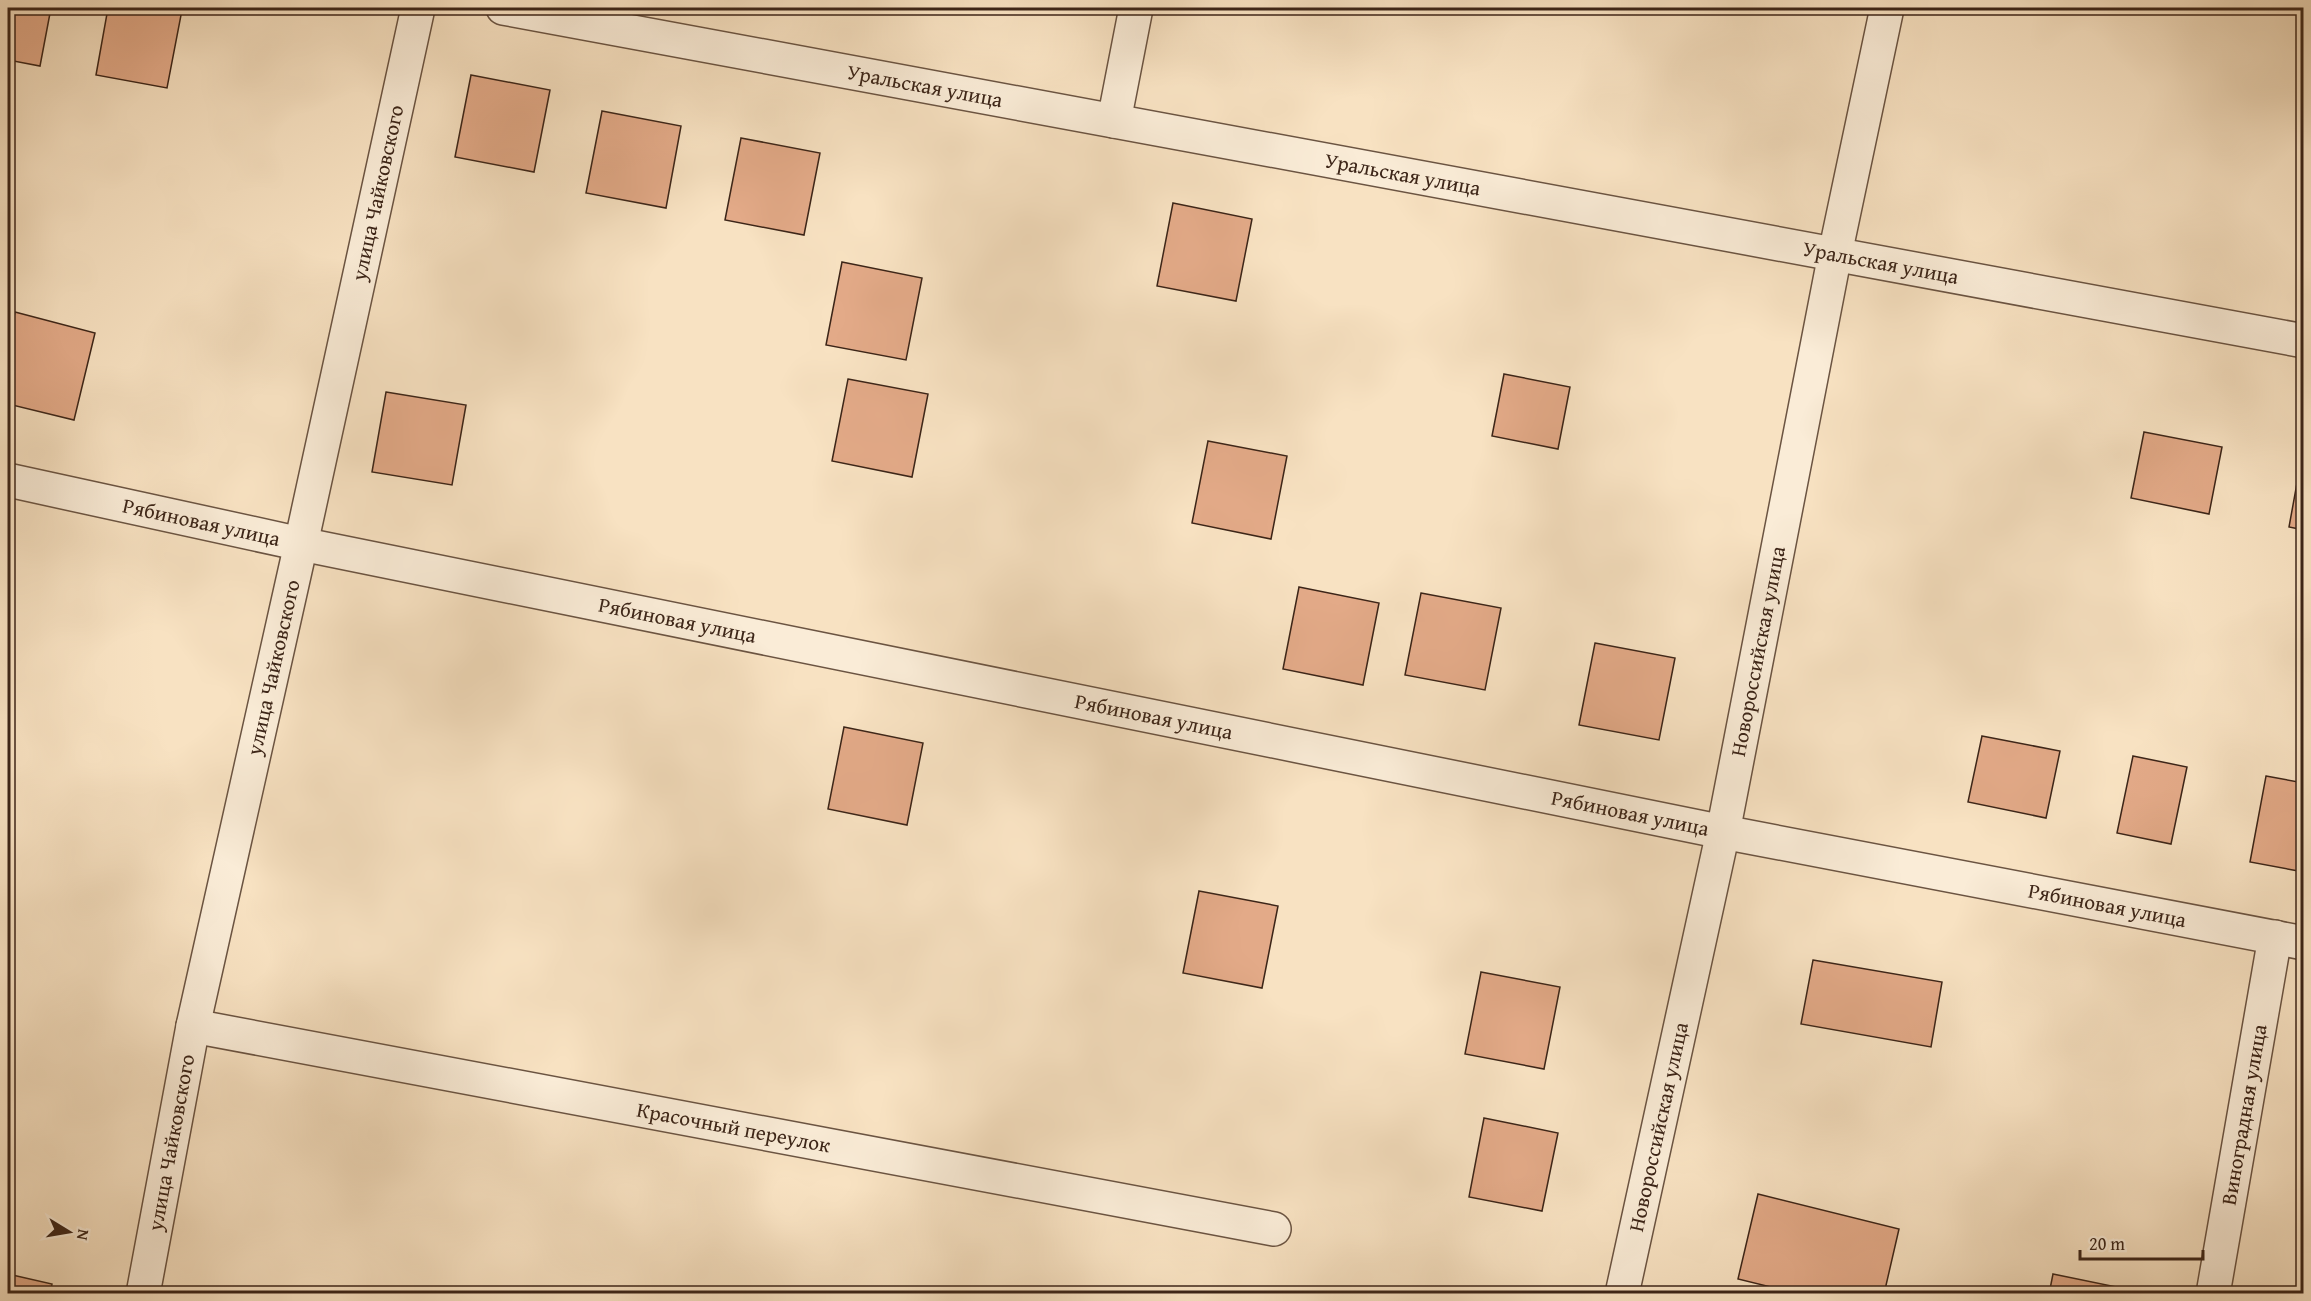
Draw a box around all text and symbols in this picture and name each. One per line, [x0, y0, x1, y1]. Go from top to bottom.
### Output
street label: Уральская улица [844, 56, 1005, 115]
street label: улица Чайковского [343, 102, 411, 285]
street label: Уральская улица [1322, 144, 1483, 203]
street label: Уральская улица [1800, 233, 1961, 292]
street label: Рябиновая улица [120, 490, 283, 554]
street label: Новороссийская улица [1722, 543, 1793, 759]
street label: улица Чайковского [238, 577, 308, 759]
street label: Рябиновая улица [596, 589, 759, 651]
street label: Рябиновая улица [1072, 685, 1236, 747]
street label: Рябиновая улица [1549, 782, 1712, 844]
street label: Рябиновая улица [2026, 875, 2189, 935]
street label: Новороссийская улица [1620, 1019, 1696, 1234]
street label: Виноградная улица [2213, 1022, 2275, 1207]
street label: улица Чайковского [139, 1052, 202, 1234]
street label: Красочный переулок [634, 1094, 833, 1160]
north arrow [39, 1202, 99, 1262]
scale bar [2080, 1223, 2203, 1261]
text: N [71, 1227, 97, 1243]
text: 20 m [2089, 1230, 2125, 1257]

